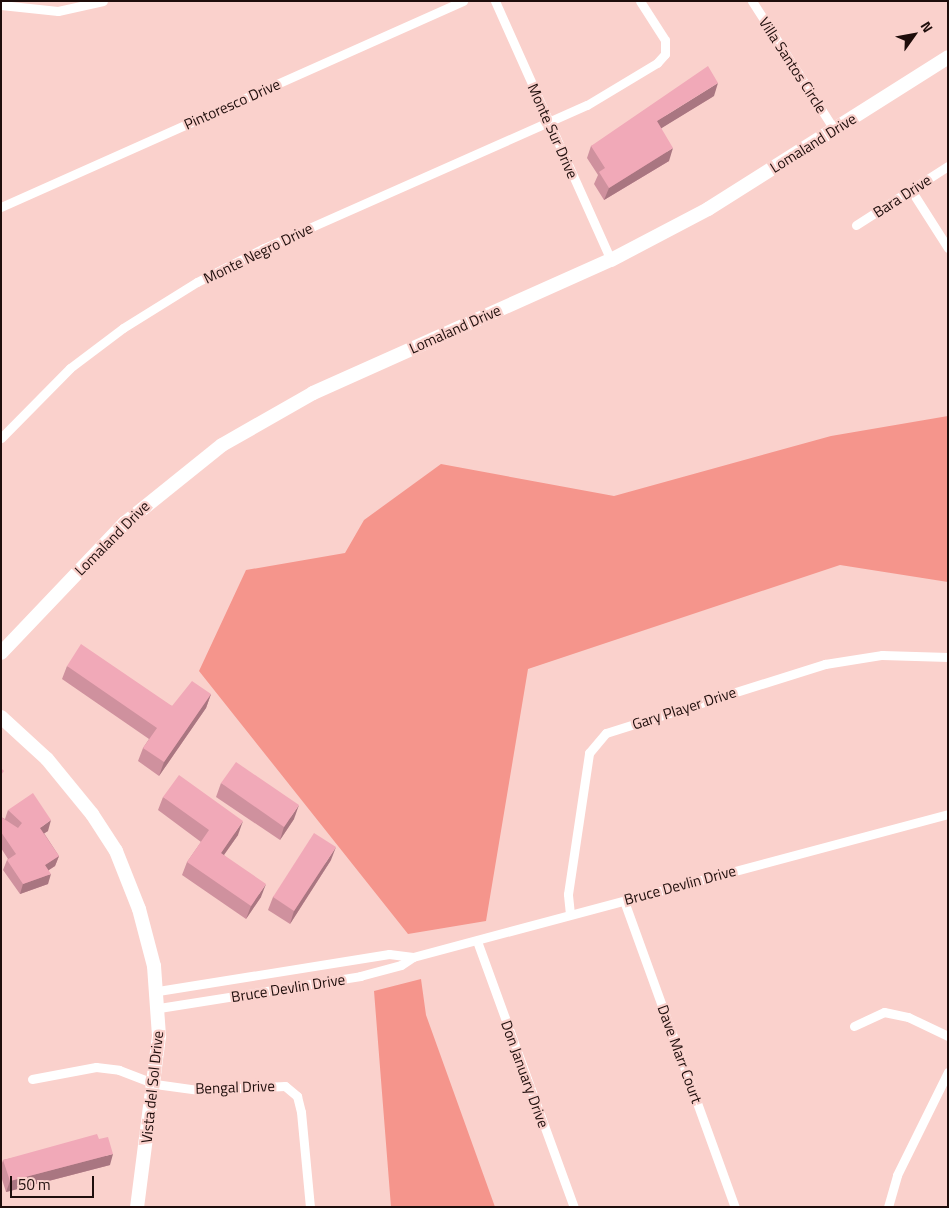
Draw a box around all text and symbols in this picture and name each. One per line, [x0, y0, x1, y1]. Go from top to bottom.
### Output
north arrow [889, 10, 939, 60]
street label: Villa Santos Circle [755, 14, 831, 116]
text: N [916, 17, 939, 36]
street label: Pintoresco Drive [181, 75, 283, 133]
street label: Monte Sur Drive [524, 81, 582, 181]
street label: Lomaland Drive [767, 109, 859, 177]
street label: Bara Drive [870, 171, 934, 221]
street label: Monte Negro Drive [201, 219, 315, 287]
street label: Lomaland Drive [407, 301, 503, 357]
street label: Lomaland Drive [71, 497, 153, 579]
street label: Gary Player Drive [630, 683, 738, 733]
street label: Bruce Devlin Drive [622, 861, 738, 909]
street label: Bruce Devlin Drive [230, 970, 346, 1006]
street label: Dave Marr Court [654, 1002, 706, 1106]
street label: Don January Drive [497, 1018, 553, 1130]
street label: Vista del Sol Drive [137, 1030, 167, 1144]
street label: Bengal Drive [195, 1077, 275, 1097]
scale bar [12, 1166, 96, 1198]
text: 50 m [18, 1173, 51, 1196]

